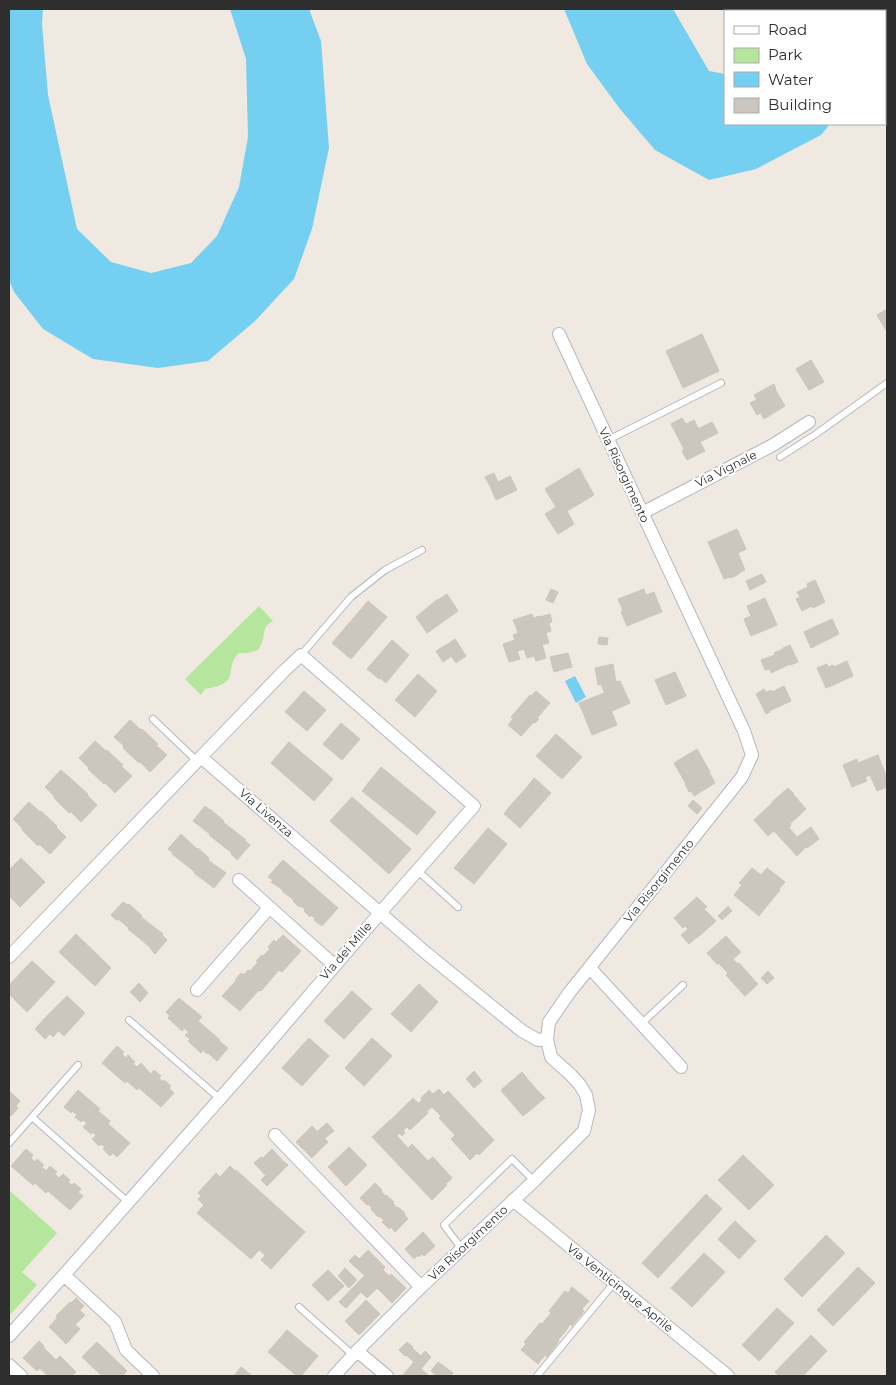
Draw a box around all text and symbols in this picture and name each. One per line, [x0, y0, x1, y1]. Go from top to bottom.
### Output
legend [724, 10, 886, 125]
text: Road [768, 20, 807, 39]
text: Park [768, 45, 802, 64]
text: Water [768, 70, 814, 89]
text: Building [768, 95, 832, 114]
street label: Via Risorgimento [596, 425, 653, 525]
street label: Via Vignale [693, 447, 759, 490]
street label: Via Livenza [236, 785, 296, 840]
street label: Via Risorgimento [620, 836, 697, 926]
street label: Via dei Mille [316, 919, 375, 983]
street label: Via Risorgimento [425, 1202, 511, 1283]
street label: Via Venticinque Aprile [564, 1240, 677, 1335]

